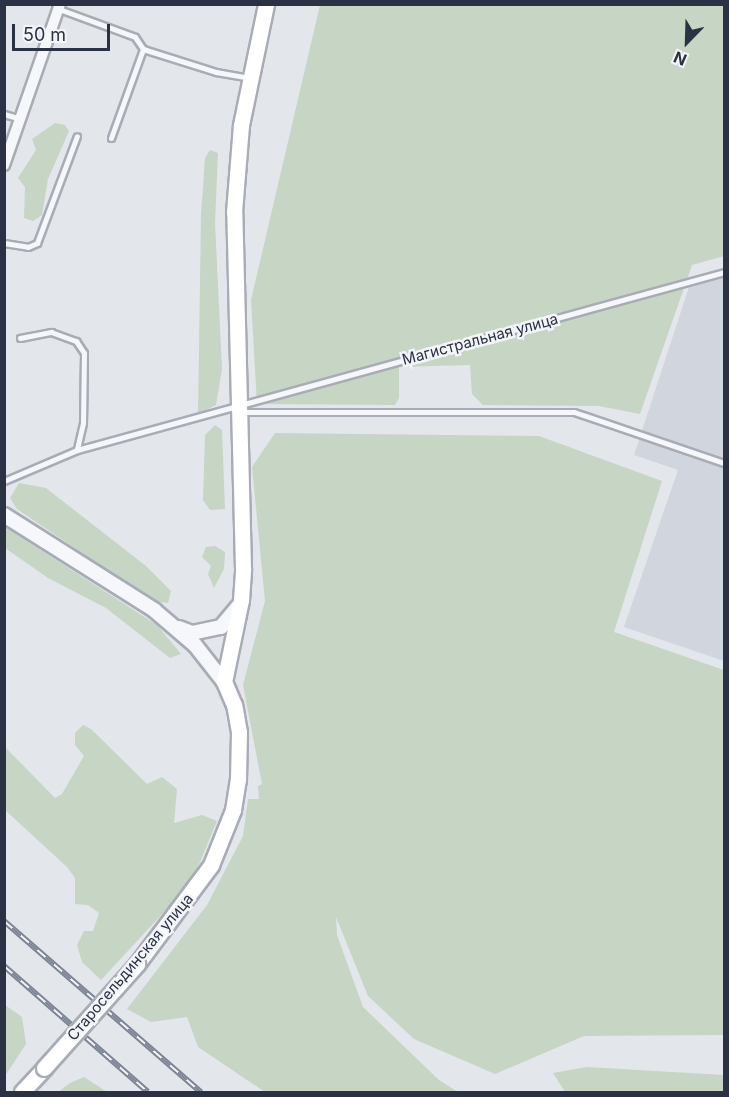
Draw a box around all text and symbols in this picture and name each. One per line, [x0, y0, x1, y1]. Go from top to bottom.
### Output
scale bar [15, 12, 112, 50]
north arrow [657, 12, 717, 72]
text: 50 m [23, 24, 66, 45]
text: N [670, 47, 689, 70]
street label: Магистральная улица [400, 310, 560, 368]
street label: Старосельдинская улица [63, 890, 197, 1044]

